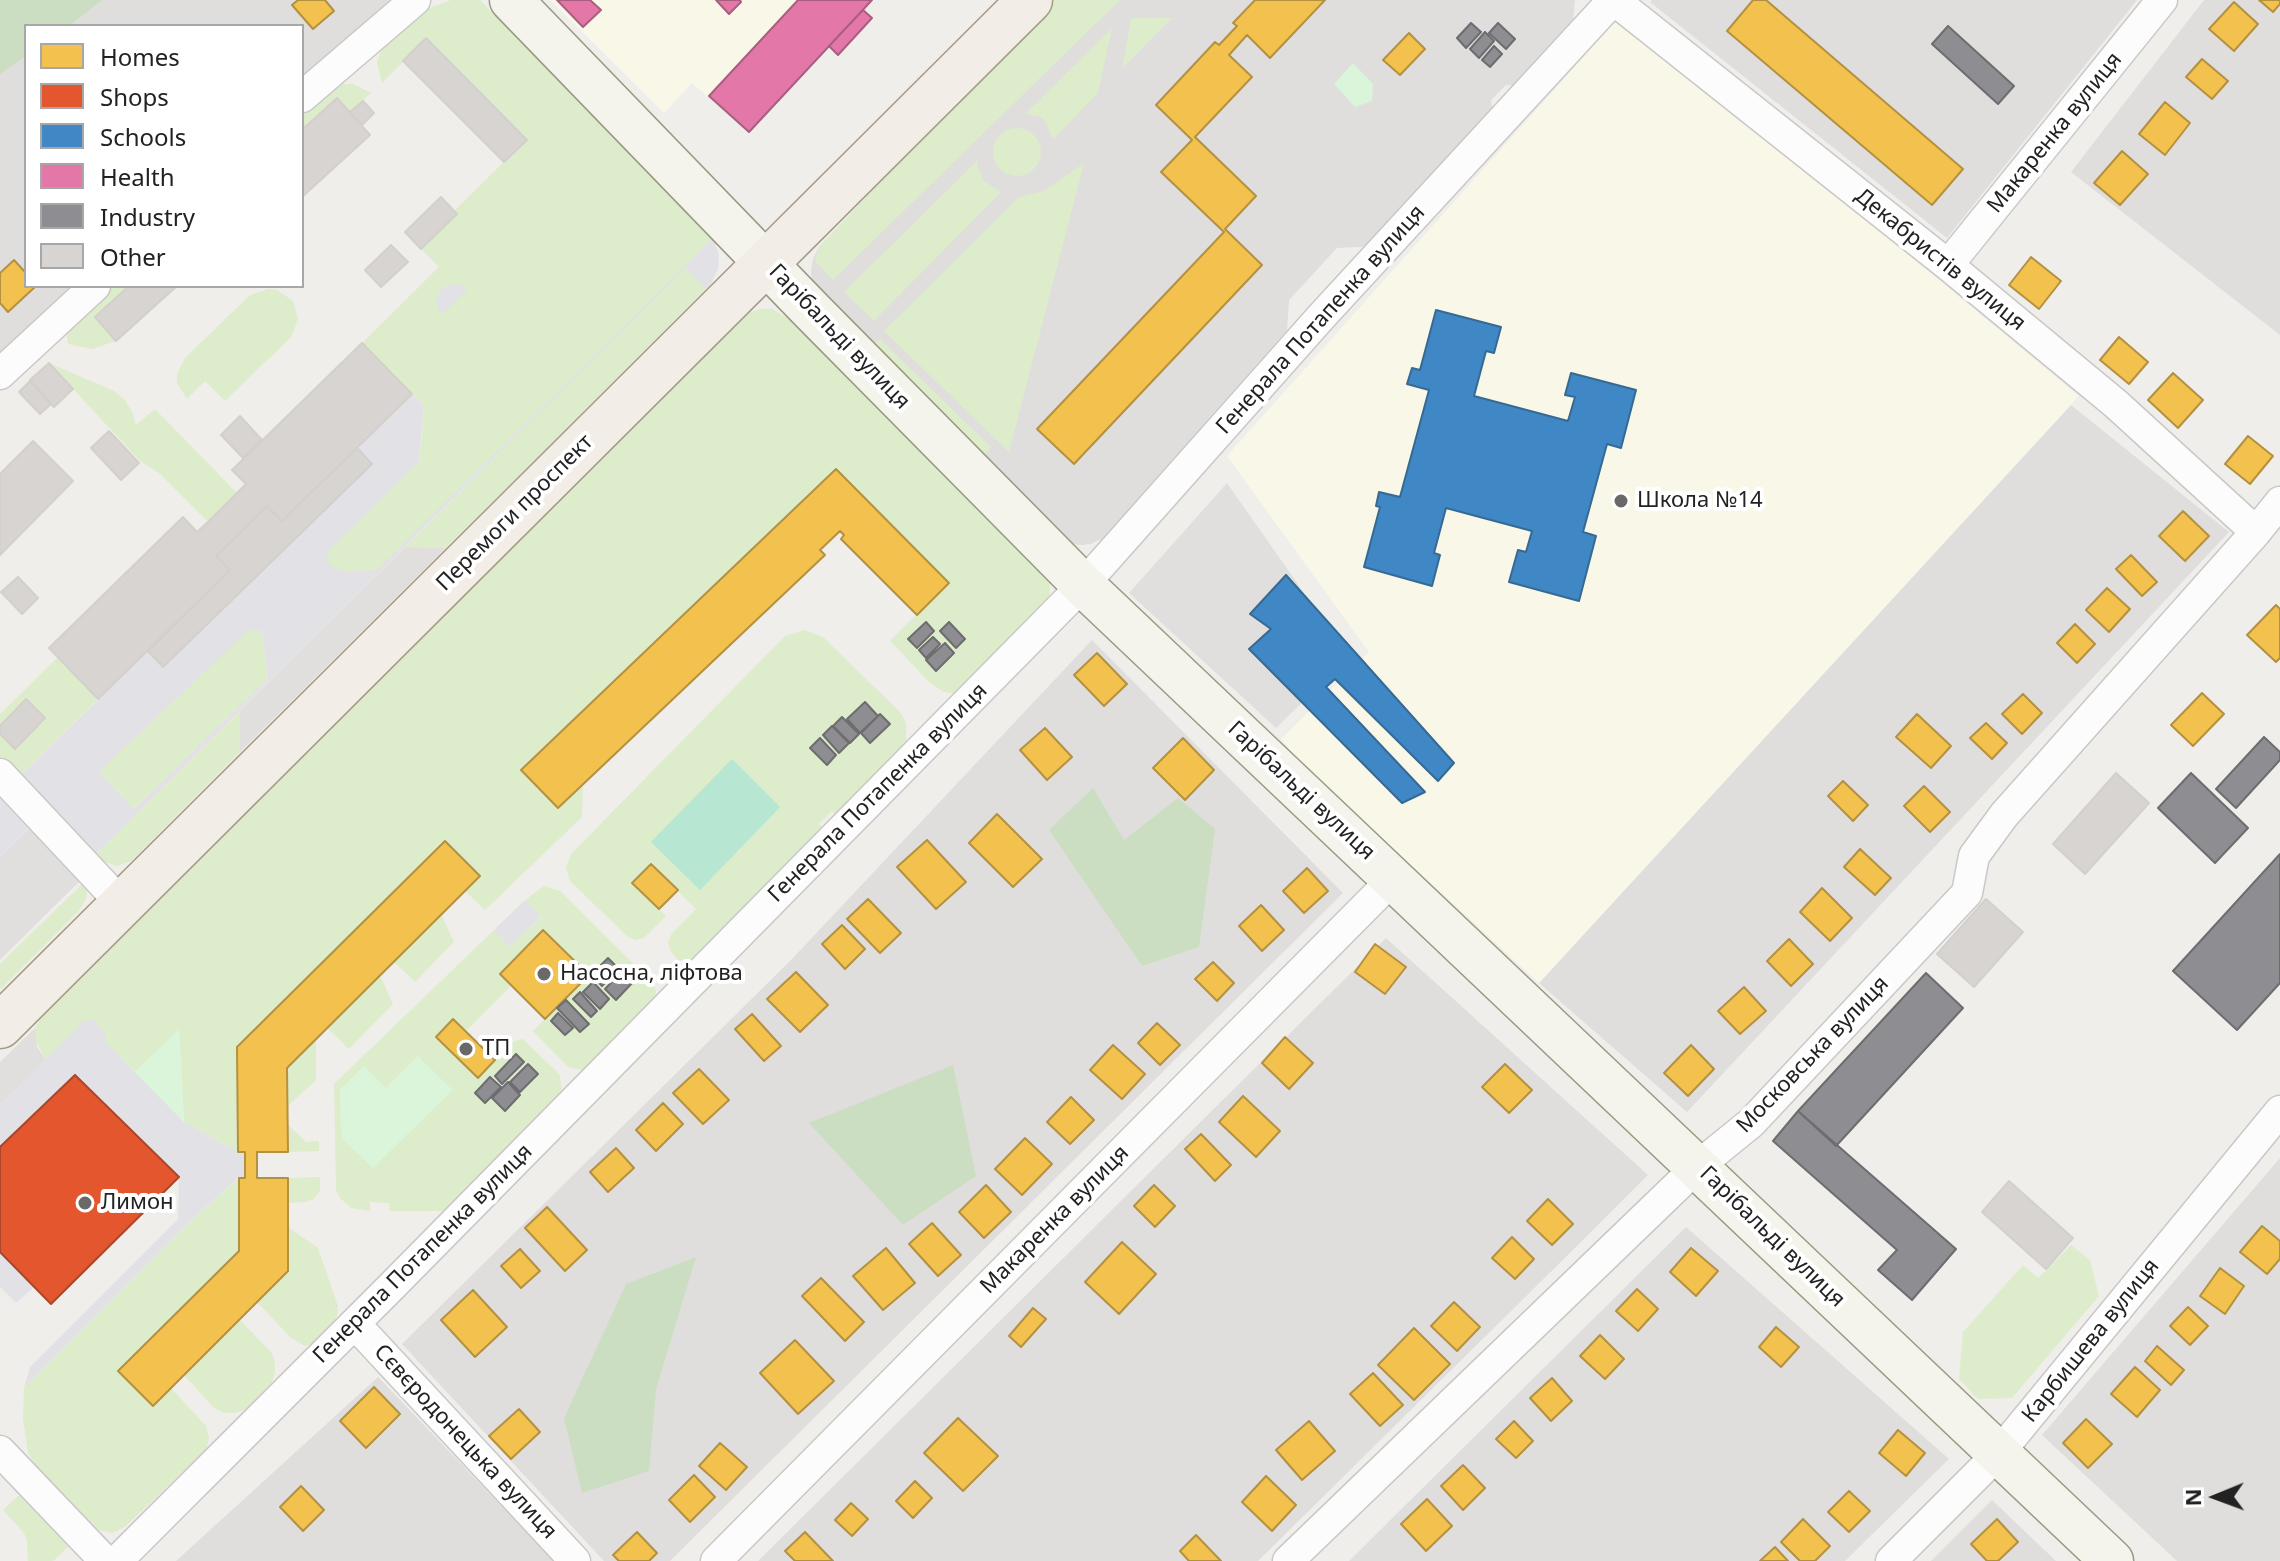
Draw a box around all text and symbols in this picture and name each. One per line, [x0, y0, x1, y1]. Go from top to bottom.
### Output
legend [24, 24, 304, 288]
text: Homes [100, 40, 180, 73]
street label: Макаренка вулиця [1982, 47, 2128, 219]
text: Shops [100, 80, 169, 113]
text: Schools [100, 120, 186, 153]
text: Health [100, 160, 174, 193]
street label: Декабристів вулиця [1849, 183, 2031, 337]
text: Industry [100, 200, 195, 233]
street label: Генерала Потапенка вулиця [1211, 200, 1431, 440]
text: Other [100, 240, 166, 273]
street label: Гарібальді вулиця [763, 259, 915, 415]
street label: Перемоги проспект [431, 429, 599, 597]
place label: Школа №14 [1637, 488, 1763, 514]
marker: Школа №14 [1612, 492, 1630, 510]
street label: Генерала Потапенка вулиця [763, 678, 993, 908]
street label: Гарібальді вулиця [1222, 716, 1380, 866]
place label: Насосна, ліфтова [560, 961, 743, 987]
marker: Насосна, ліфтова [535, 965, 553, 983]
street label: Московська вулиця [1731, 971, 1895, 1139]
place label: ТП [482, 1036, 510, 1062]
marker: ТП [457, 1040, 475, 1058]
street label: Генерала Потапенка вулиця [308, 1139, 538, 1369]
street label: Макаренка вулиця [975, 1140, 1135, 1300]
street label: Гарібальді вулиця [1694, 1161, 1850, 1313]
place label: Лимон [101, 1190, 173, 1216]
marker: Лимон [76, 1194, 94, 1212]
street label: Карбишева вулиця [2017, 1254, 2165, 1428]
street label: Сєвєродонецька вулиця [368, 1339, 562, 1545]
north arrow [2176, 1457, 2256, 1537]
text: N [2177, 1488, 2207, 1507]

